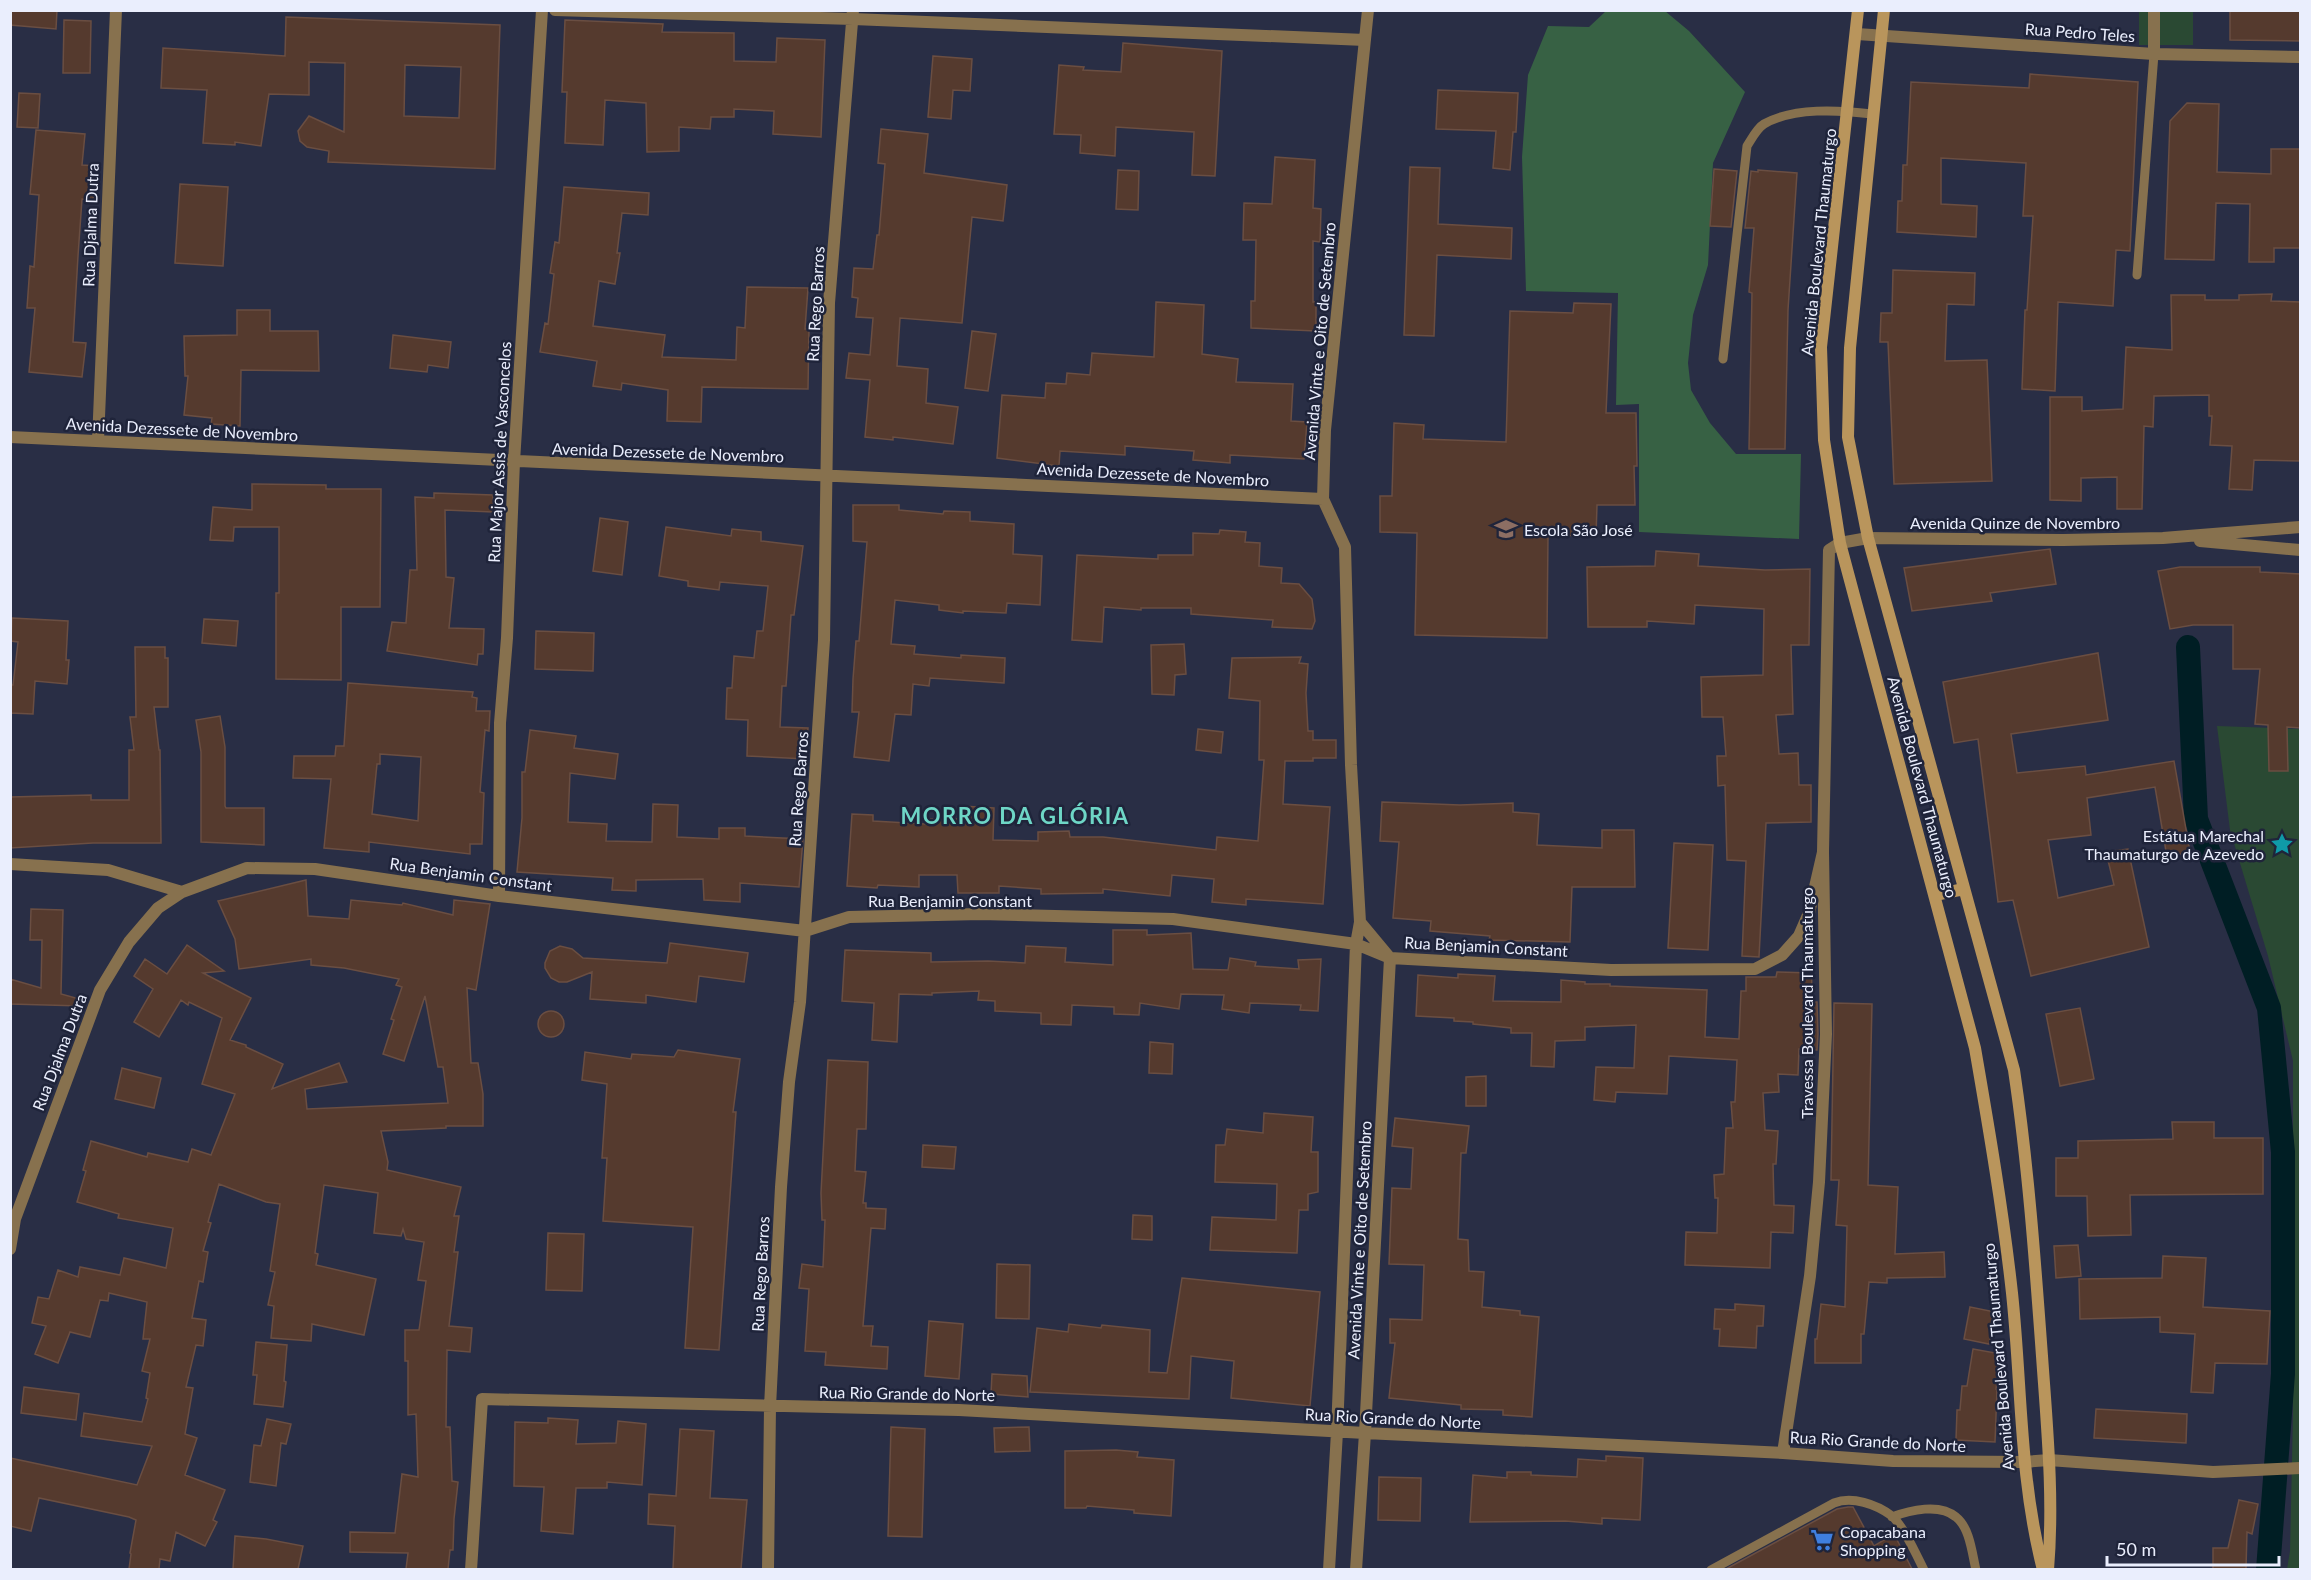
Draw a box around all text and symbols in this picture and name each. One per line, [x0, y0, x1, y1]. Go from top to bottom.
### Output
street label: Rua Pedro Teles [2024, 19, 2136, 45]
street label: Avenida Boulevard Thaumaturgo [1797, 127, 1839, 357]
street label: Rua Djalma Dutra [78, 163, 102, 287]
street label: Avenida Vinte e Oito de Setembro [1299, 221, 1339, 461]
street label: Rua Rego Barros [802, 246, 828, 362]
street label: Rua Major Assis de Vasconcelos [484, 341, 514, 563]
street label: Avenida Dezessete de Novembro [65, 413, 299, 445]
street label: Avenida Dezessete de Novembro [552, 438, 784, 466]
street label: Avenida Dezessete de Novembro [1036, 458, 1270, 490]
street label: Avenida Quinze de Novembro [1910, 513, 2120, 532]
school or university icon: Escola São José [1493, 516, 1519, 542]
place label: Escola São José [1524, 520, 1633, 539]
street label: Avenida Boulevard Thaumaturgo [1884, 674, 1962, 900]
street label: Rua Rego Barros [784, 731, 812, 847]
district label: MORRO DA GLÓRIA [901, 802, 1129, 829]
place label: Estátua Marechal Thaumaturgo de Azevedo [2085, 826, 2264, 863]
place icon: Estátua Marechal Thaumaturgo de Azevedo [2269, 831, 2295, 857]
street label: Rua Benjamin Constant [389, 853, 554, 895]
street label: Travessa Boulevard Thaumaturgo [1797, 887, 1816, 1119]
street label: Rua Benjamin Constant [868, 891, 1032, 910]
street label: Rua Benjamin Constant [1404, 932, 1569, 960]
street label: Rua Djalma Dutra [28, 991, 90, 1113]
street label: Avenida Vinte e Oito de Setembro [1343, 1120, 1375, 1360]
street label: Rua Rego Barros [747, 1216, 773, 1332]
street label: Avenida Boulevard Thaumaturgo [1979, 1242, 2017, 1472]
street label: Rua Rio Grande do Norte [819, 1382, 995, 1404]
street label: Rua Rio Grande do Norte [1304, 1404, 1482, 1432]
street label: Rua Rio Grande do Norte [1789, 1427, 1967, 1455]
place label: Copacabana Shopping [1840, 1522, 1926, 1559]
supermarket icon: Copacabana Shopping [1809, 1527, 1835, 1553]
scale bar [2107, 1529, 2280, 1567]
text: 50 m [2116, 1538, 2156, 1560]

